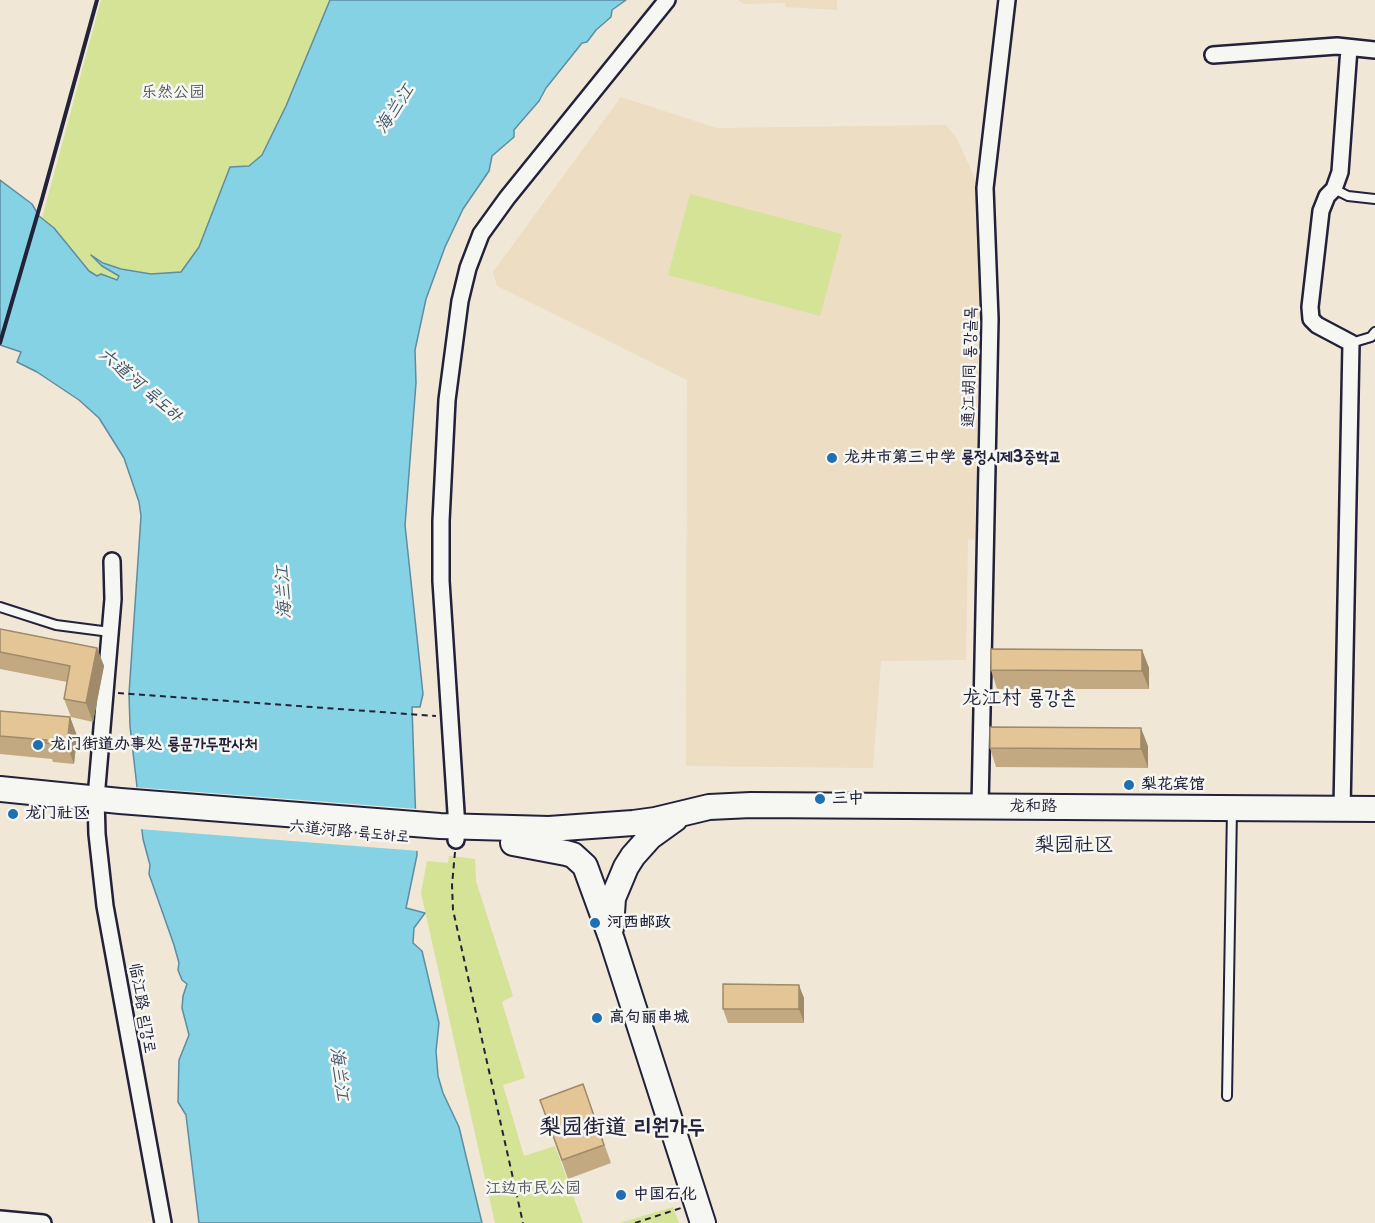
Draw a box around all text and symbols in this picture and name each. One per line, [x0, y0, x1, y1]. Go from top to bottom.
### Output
water label: 海兰江 [371, 81, 419, 137]
park label: 乐然公园 [141, 83, 205, 103]
street label: 通江胡同 통강골목 [959, 306, 981, 428]
water label: 六道河 륙도하 [93, 344, 187, 426]
place label: 龙井市第三中学 룡정시제3중학교 [844, 448, 1062, 468]
marker: 龙井市第三中学 룡정시제3중학교 [825, 451, 839, 465]
water label: 海兰江 [272, 564, 296, 620]
district label: 龙江村 룡강촌 [962, 686, 1076, 710]
place label: 龙门街道办事处 룡문가두판사처 [50, 735, 257, 755]
marker: 龙门街道办事处 룡문가두판사처 [31, 738, 45, 752]
place label: 梨花宾馆 [1141, 775, 1205, 795]
marker: 梨花宾馆 [1122, 778, 1136, 792]
place label: 三中 [832, 789, 864, 809]
marker: 三中 [813, 792, 827, 806]
street label: 龙和路 [1009, 797, 1057, 817]
place label: 龙门社区 [25, 804, 89, 824]
marker: 龙门社区 [6, 807, 20, 821]
street label: 六道河路 륙도하로 [288, 817, 410, 847]
district label: 梨园社区 [1034, 833, 1114, 857]
place label: 河西邮政 [607, 913, 671, 933]
marker: 河西邮政 [588, 916, 602, 930]
street label: 临江路 림강로 [125, 961, 159, 1055]
place label: 高句丽串城 [609, 1008, 689, 1028]
marker: 高句丽串城 [590, 1011, 604, 1025]
water label: 海兰江 [325, 1046, 353, 1102]
district label: 梨园街道 리원가두 [539, 1115, 705, 1141]
park label: 江边市民公园 [485, 1179, 581, 1199]
place label: 中国石化 [633, 1185, 697, 1205]
marker: 中国石化 [614, 1188, 628, 1202]

